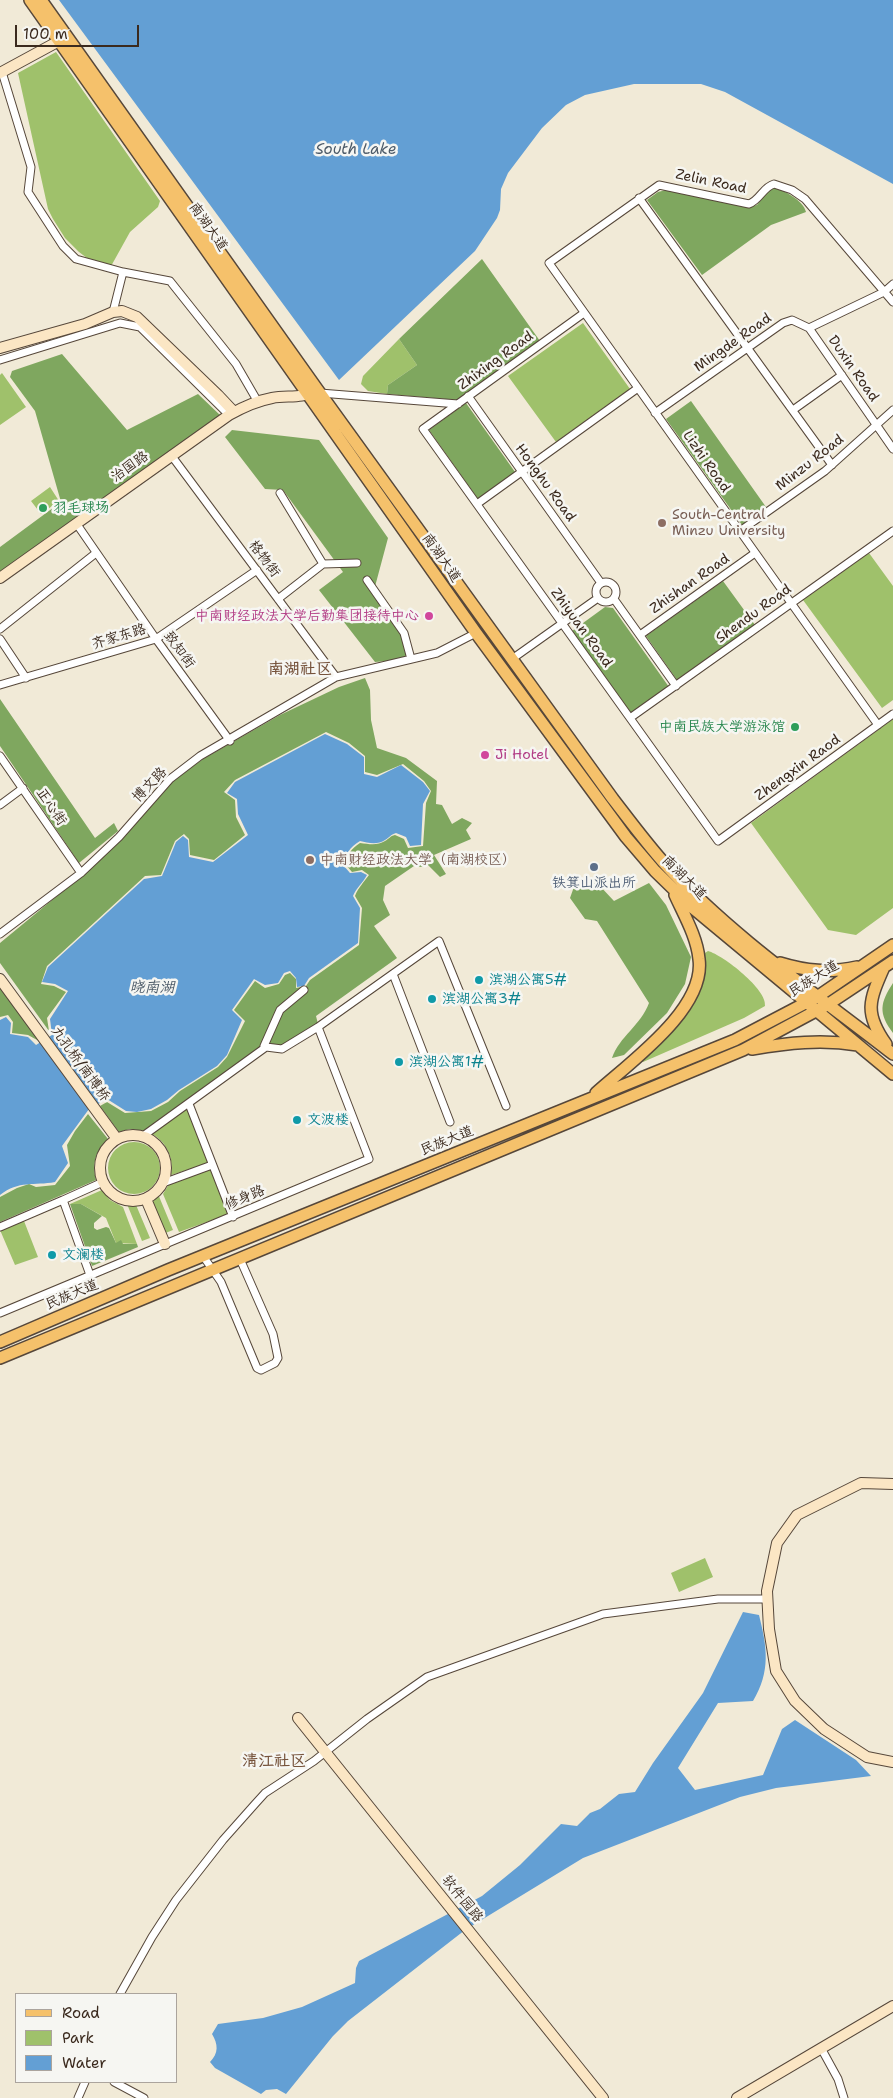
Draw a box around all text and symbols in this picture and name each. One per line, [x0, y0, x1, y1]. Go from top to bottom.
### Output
scale bar [18, 15, 141, 47]
text: 100 m [23, 24, 68, 44]
water label: South Lake [316, 141, 396, 159]
street label: Zelin Road [674, 166, 748, 198]
street label: 南湖大道 [185, 199, 231, 255]
street label: Mingde Road [691, 310, 775, 376]
street label: Zhixing Road [455, 328, 537, 394]
street label: Duxin Road [824, 333, 882, 405]
street label: Lizhi Road [679, 428, 733, 496]
street label: Minzu Road [773, 431, 847, 495]
street label: Honghu Road [511, 441, 579, 525]
street label: 治国路 [108, 448, 152, 486]
place label: 羽毛球场 [53, 500, 109, 516]
marker: 羽毛球场 [37, 502, 49, 514]
place label: South-Central Minzu University [672, 507, 785, 540]
marker: South-Central Minzu University [656, 517, 668, 529]
street label: 南湖大道 [418, 530, 464, 586]
street label: 格物街 [245, 537, 283, 581]
street label: Zhishan Road [647, 550, 733, 618]
street label: Shendu Road [713, 581, 795, 647]
street label: Zhiyuan Road [547, 585, 615, 671]
place label: 中南财经政法大学后勤集团接待中心 [195, 608, 419, 624]
marker: 中南财经政法大学后勤集团接待中心 [423, 610, 435, 622]
street label: 齐家东路 [90, 621, 148, 653]
street label: 致知街 [160, 628, 198, 672]
district label: 南湖社区 [268, 660, 332, 680]
place label: 中南民族大学游泳馆 [659, 719, 785, 735]
marker: 中南民族大学游泳馆 [789, 721, 801, 733]
street label: Zhengxin Raod [752, 731, 844, 805]
place label: Ji Hotel [495, 747, 548, 763]
marker: Ji Hotel [479, 749, 491, 761]
street label: 博文路 [129, 764, 171, 806]
street label: 正心街 [32, 785, 70, 829]
place label: 中南财经政法大学（南湖校区） [320, 852, 516, 868]
street label: 南湖大道 [658, 852, 710, 904]
marker: 中南财经政法大学（南湖校区） [304, 854, 316, 866]
marker: 铁箕山派出所 [588, 861, 600, 873]
place label: 铁箕山派出所 [552, 875, 636, 891]
street label: 民族大道 [786, 957, 842, 1001]
place label: 滨湖公寓5# [489, 972, 567, 988]
marker: 滨湖公寓5# [473, 974, 485, 986]
water label: 晓南湖 [130, 979, 174, 997]
place label: 滨湖公寓3# [442, 991, 521, 1007]
marker: 滨湖公寓3# [426, 993, 438, 1005]
street label: 九孔桥/南博桥 [47, 1023, 113, 1105]
place label: 滨湖公寓1# [409, 1054, 484, 1070]
marker: 滨湖公寓1# [393, 1056, 405, 1068]
place label: 文波楼 [307, 1112, 349, 1128]
marker: 文波楼 [291, 1114, 303, 1126]
street label: 民族大道 [418, 1123, 476, 1159]
street label: 修身路 [222, 1182, 268, 1214]
place label: 文澜楼 [62, 1247, 104, 1263]
marker: 文澜楼 [46, 1249, 58, 1261]
street label: 民族大道 [43, 1276, 101, 1314]
district label: 清江社区 [242, 1752, 306, 1772]
street label: 软件园路 [438, 1872, 486, 1926]
legend [15, 1993, 178, 2083]
text: Road [62, 2003, 100, 2023]
text: Park [62, 2028, 94, 2048]
text: Water [62, 2053, 106, 2073]

